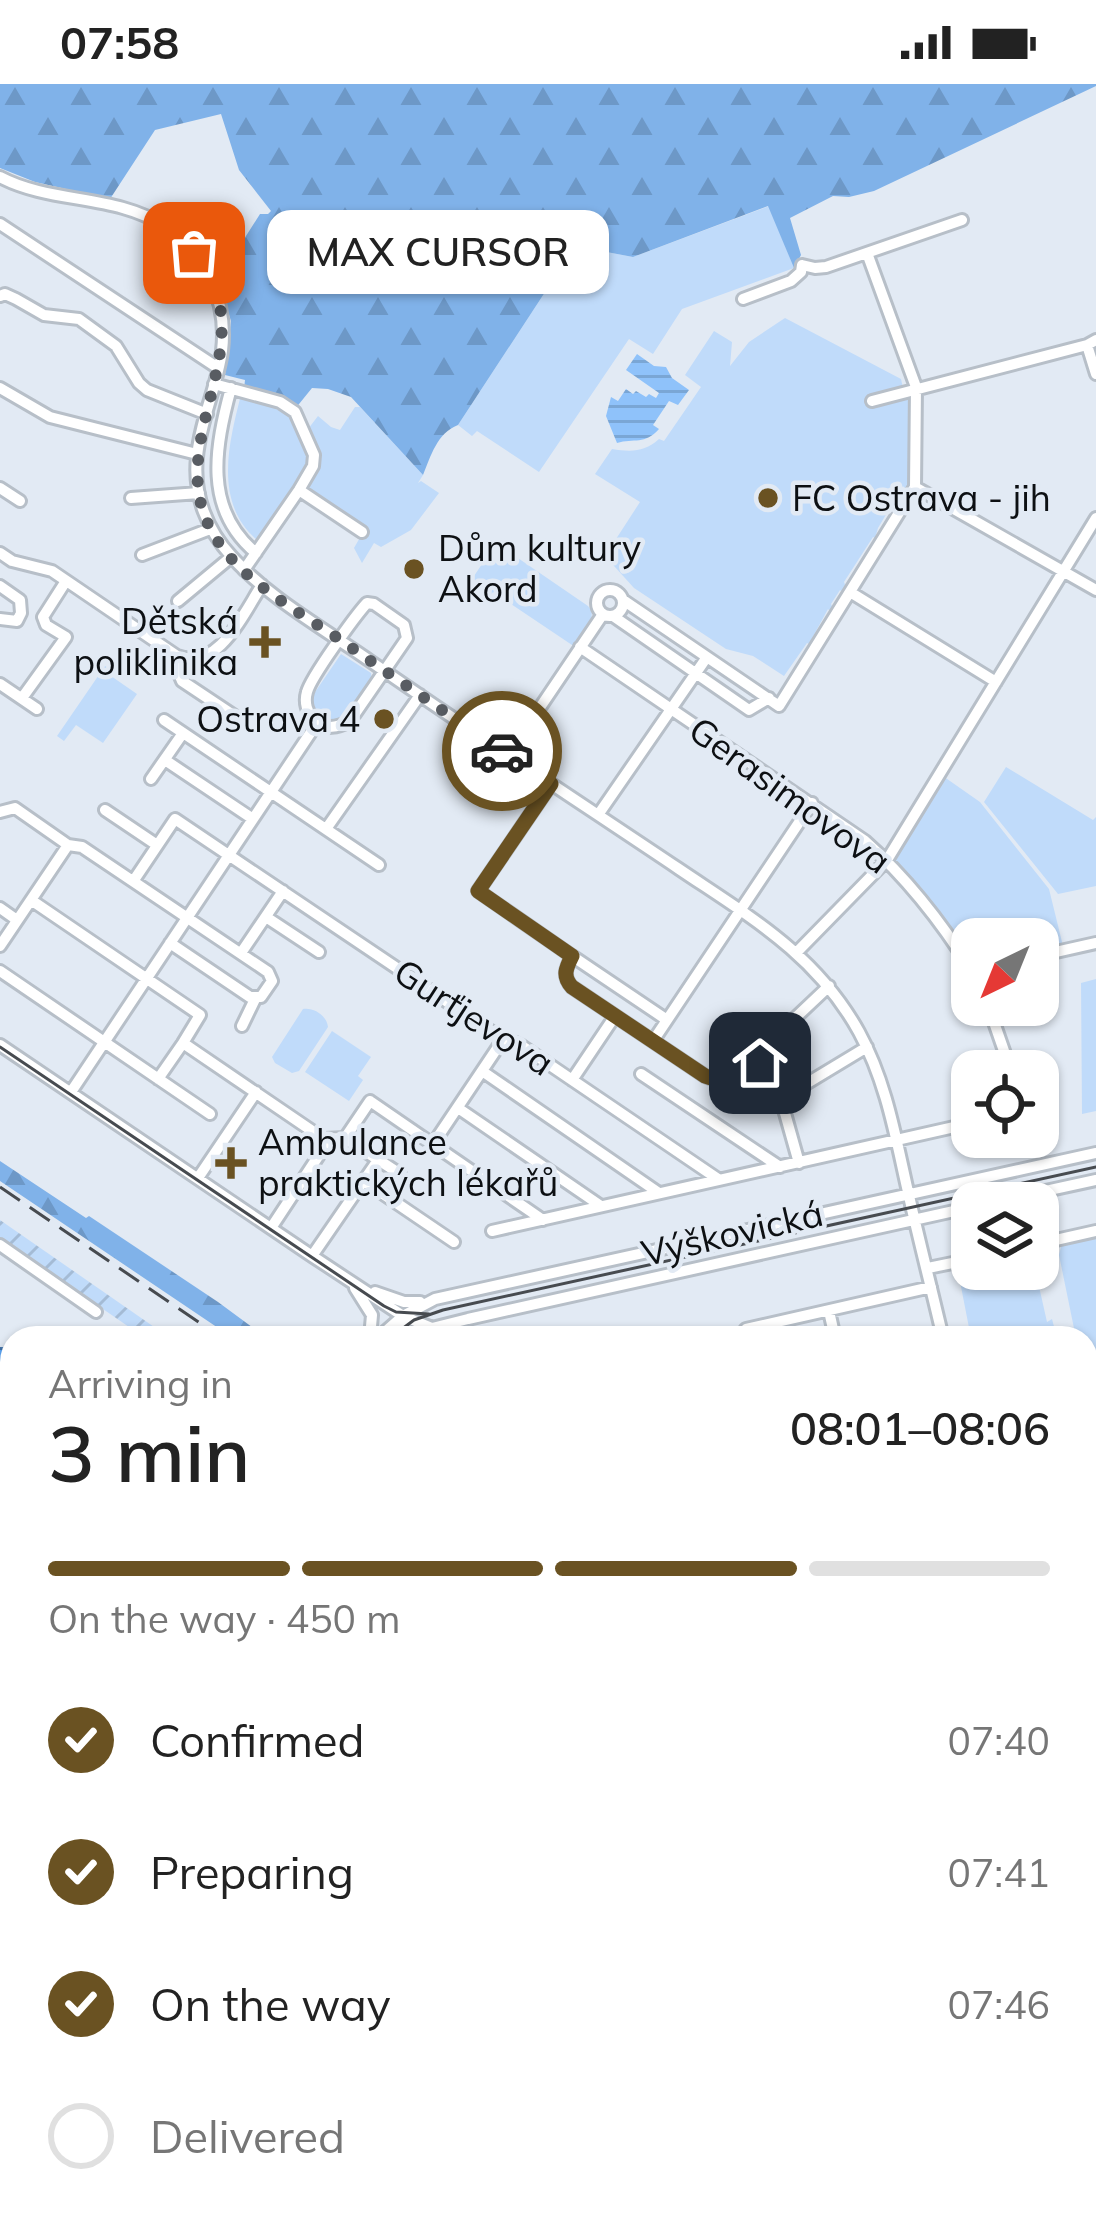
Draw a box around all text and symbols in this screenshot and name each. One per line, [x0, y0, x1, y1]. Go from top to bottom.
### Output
text: 07:58 [60, 14, 179, 70]
pin [143, 202, 245, 304]
callout: MAX CURSOR [266, 211, 608, 295]
icon: bag [161, 220, 227, 286]
text: MAX CURSOR [307, 227, 569, 276]
place label: FC Ostrava - jih [792, 475, 1051, 520]
marker: FC Ostrava - jih [755, 485, 781, 511]
place label: Dům kultury Akord [438, 525, 641, 611]
marker: Dům kultury Akord [401, 556, 427, 582]
place label: Dětská poliklinika [73, 598, 238, 684]
marker: Dětská poliklinika [249, 626, 281, 658]
courier [442, 691, 562, 811]
place label: Ostrava 4 [196, 696, 360, 741]
marker: Ostrava 4 [371, 706, 397, 732]
street label: Gerasimovova [681, 706, 900, 883]
icon: car [469, 718, 535, 784]
north arrow [951, 918, 1059, 1026]
map controls [951, 918, 1059, 1290]
street label: Gurťjevova [386, 948, 562, 1085]
pin [709, 1012, 811, 1114]
icon: home [727, 1030, 793, 1096]
button: locate [951, 1050, 1059, 1158]
place label: Ambulance praktických lékařů [258, 1119, 558, 1205]
marker: Ambulance praktických lékařů [215, 1147, 247, 1179]
button: layers [951, 1182, 1059, 1290]
street label: Výškovická [637, 1190, 827, 1275]
text: Arriving in [48, 1359, 233, 1408]
text: 08:01–08:06 [790, 1400, 1050, 1456]
text: 3 min [48, 1404, 251, 1502]
text: On the way · 450 m [48, 1594, 400, 1643]
icon: check [48, 1707, 114, 1773]
text: Confirmed [150, 1712, 364, 1768]
text: 07:40 [948, 1716, 1050, 1765]
icon: check [48, 1839, 114, 1905]
text: Preparing [150, 1844, 354, 1900]
text: 07:41 [948, 1848, 1050, 1897]
icon: check [48, 1971, 114, 2037]
text: On the way [150, 1976, 391, 2032]
text: 07:46 [948, 1980, 1050, 2029]
text: Delivered [150, 2108, 345, 2164]

